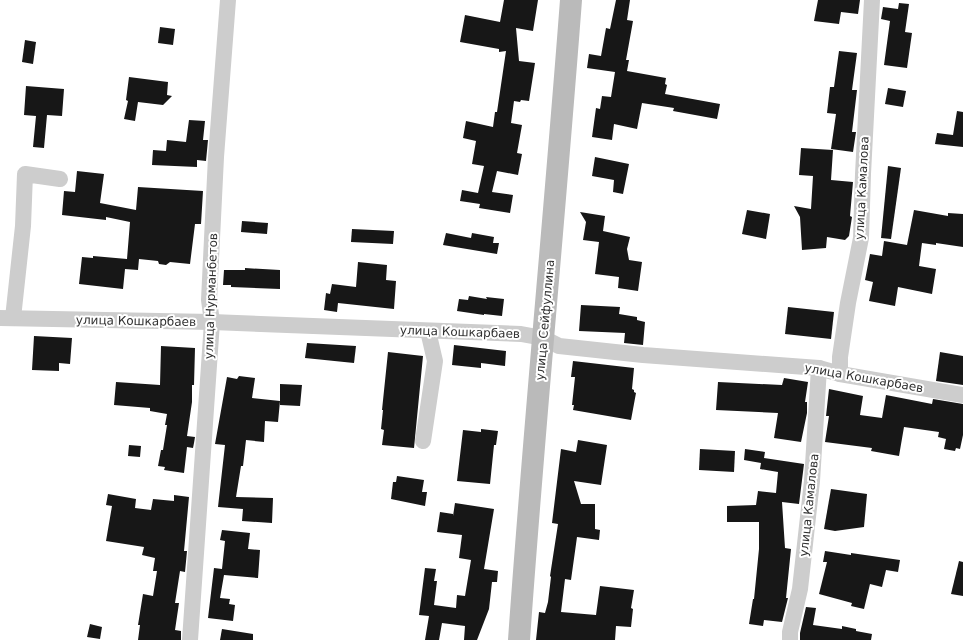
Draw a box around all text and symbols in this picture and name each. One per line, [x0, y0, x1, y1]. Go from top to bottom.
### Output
street label: улица Камалова [852, 136, 872, 240]
street label: улица Нурманбетов [202, 233, 220, 359]
street label: улица Сейфуллина [533, 259, 557, 381]
street label: улица Кошкарбаев [76, 313, 196, 329]
street label: улица Кошкарбаев [400, 323, 520, 341]
street label: улица Кошкарбаев [804, 361, 924, 395]
street label: улица Камалова [797, 453, 821, 557]

